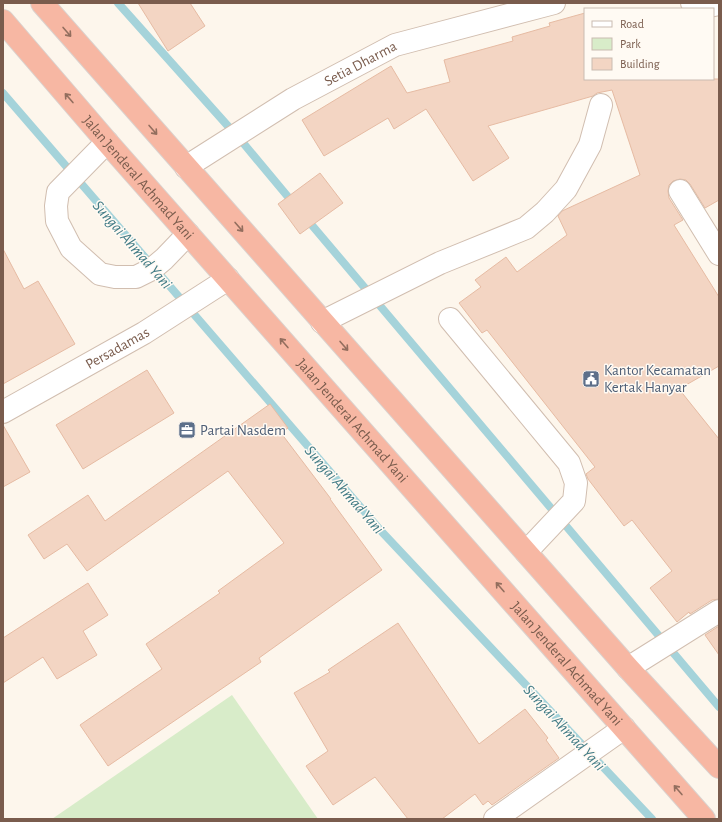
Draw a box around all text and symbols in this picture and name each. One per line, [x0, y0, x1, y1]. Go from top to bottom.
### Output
legend [584, 8, 714, 80]
text: Road [620, 18, 644, 30]
one-way arrow [63, 27, 72, 38]
street label: Setia Dharma [322, 38, 399, 89]
text: Park [620, 38, 641, 50]
text: Building [620, 58, 660, 70]
one-way arrow [64, 93, 74, 103]
street label: Jalan Jenderal Achmad Yani [80, 113, 196, 243]
one-way arrow [149, 125, 158, 135]
water label: Sungai Ahmad Yani [90, 197, 175, 292]
one-way arrow [235, 222, 244, 232]
street label: Persadamas [83, 325, 152, 372]
one-way arrow [280, 337, 289, 348]
one-way arrow [339, 340, 348, 351]
street label: Jalan Jenderal Achmad Yani [294, 356, 411, 486]
place label: Kantor Kecamatan Kertak Hanyar [604, 363, 711, 395]
public building icon: Kantor Kecamatan Kertak Hanyar [581, 369, 601, 389]
office icon: Partai Nasdem [177, 420, 197, 440]
place label: Partai Nasdem [200, 423, 286, 438]
water label: Sungai Ahmad Yani [302, 442, 387, 537]
one-way arrow [495, 582, 504, 592]
street label: Jalan Jenderal Achmad Yani [508, 599, 625, 729]
water label: Sungai Ahmad Yani [521, 682, 608, 774]
one-way arrow [674, 784, 683, 795]

